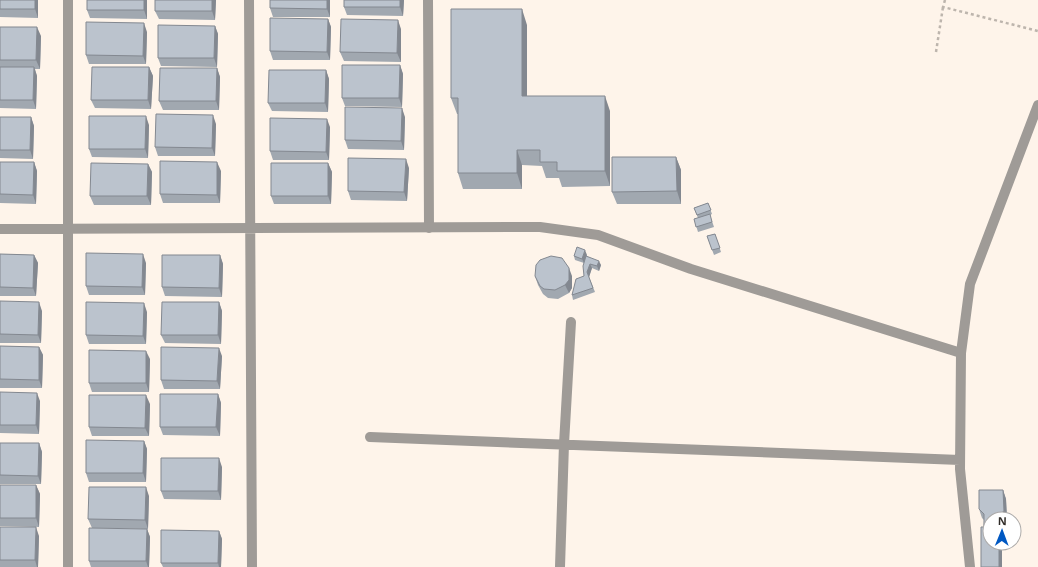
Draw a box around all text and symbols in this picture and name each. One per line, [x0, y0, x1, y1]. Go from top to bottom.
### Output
north arrow [982, 511, 1022, 551]
text: N [998, 513, 1007, 528]

